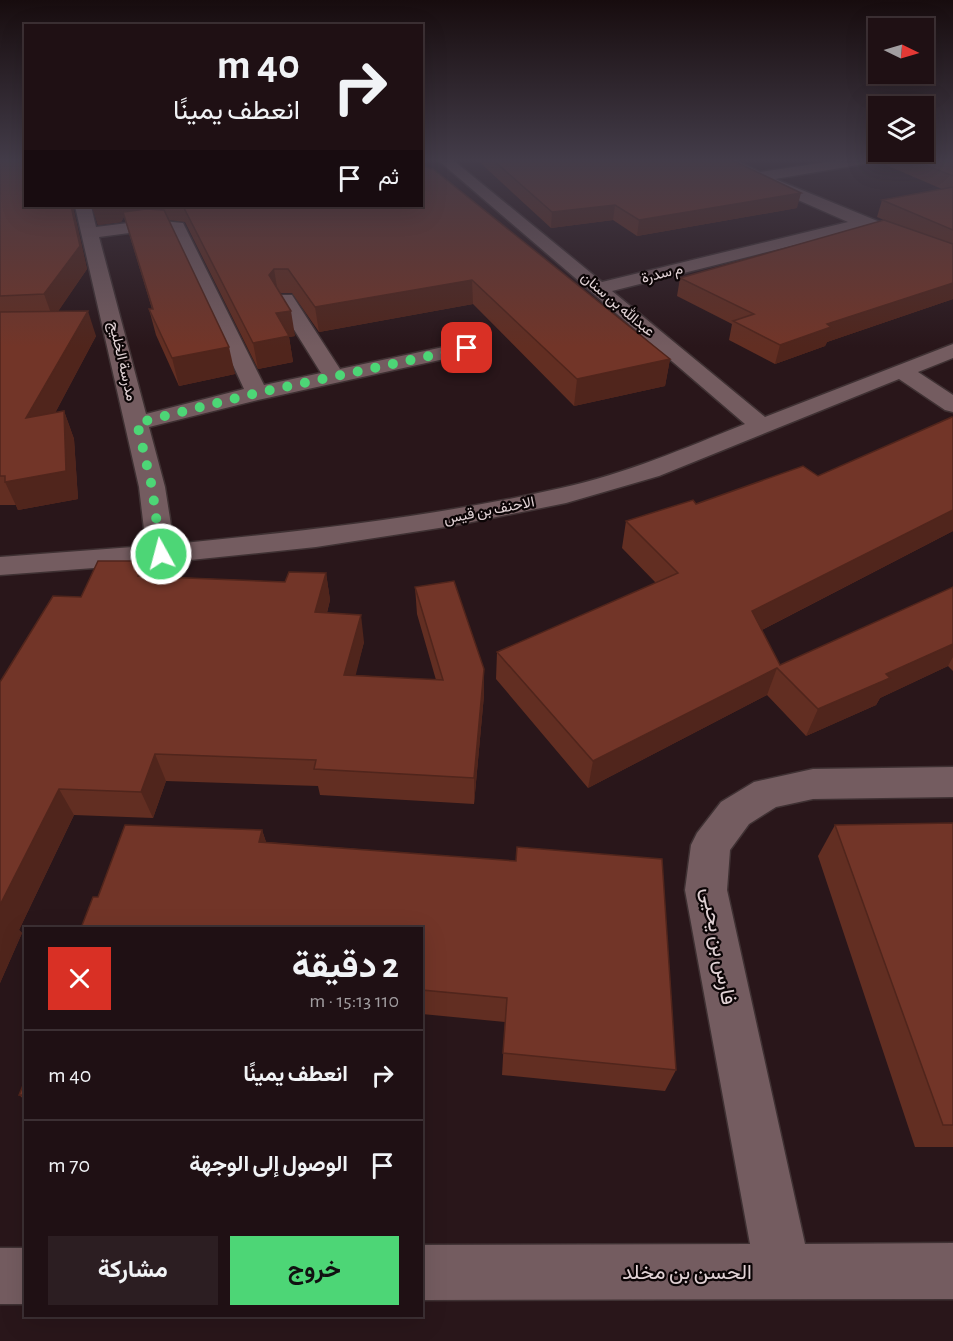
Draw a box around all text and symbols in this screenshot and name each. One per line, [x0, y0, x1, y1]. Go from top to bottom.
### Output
north arrow [868, 18, 934, 84]
map controls [868, 18, 934, 162]
text: 40 m [217, 44, 300, 86]
icon: right [321, 48, 399, 126]
button: layers [868, 96, 934, 162]
text: انعطف يمينًا [173, 97, 300, 124]
icon: arrive [333, 162, 366, 195]
text: ثم [378, 166, 399, 188]
street label: م سدرة [640, 261, 685, 288]
street label: عبدالله بن سنان [577, 268, 659, 341]
street label: مدرسة الخليج [103, 320, 139, 403]
pin [441, 322, 492, 373]
icon: arrive [450, 331, 483, 364]
street label: الاحنف بن قيس [442, 494, 536, 529]
position arrow [129, 522, 193, 586]
street label: فارس بن يحيى [696, 886, 739, 1007]
button: close [48, 947, 111, 1010]
text: 2 دقيقة [292, 948, 399, 984]
text: 110 m · 15:13 [309, 991, 399, 1011]
icon: right [366, 1059, 399, 1092]
text: انعطف يمينًا [243, 1063, 348, 1085]
text: 40 m [48, 1064, 91, 1086]
icon: arrive [366, 1149, 399, 1182]
text: الوصول إلى الوجهة [189, 1153, 348, 1175]
text: 70 m [48, 1154, 90, 1176]
button: مشاركة [48, 1236, 218, 1305]
button: خروج [230, 1236, 399, 1305]
street label: الحسن بن مخلد [622, 1262, 752, 1284]

